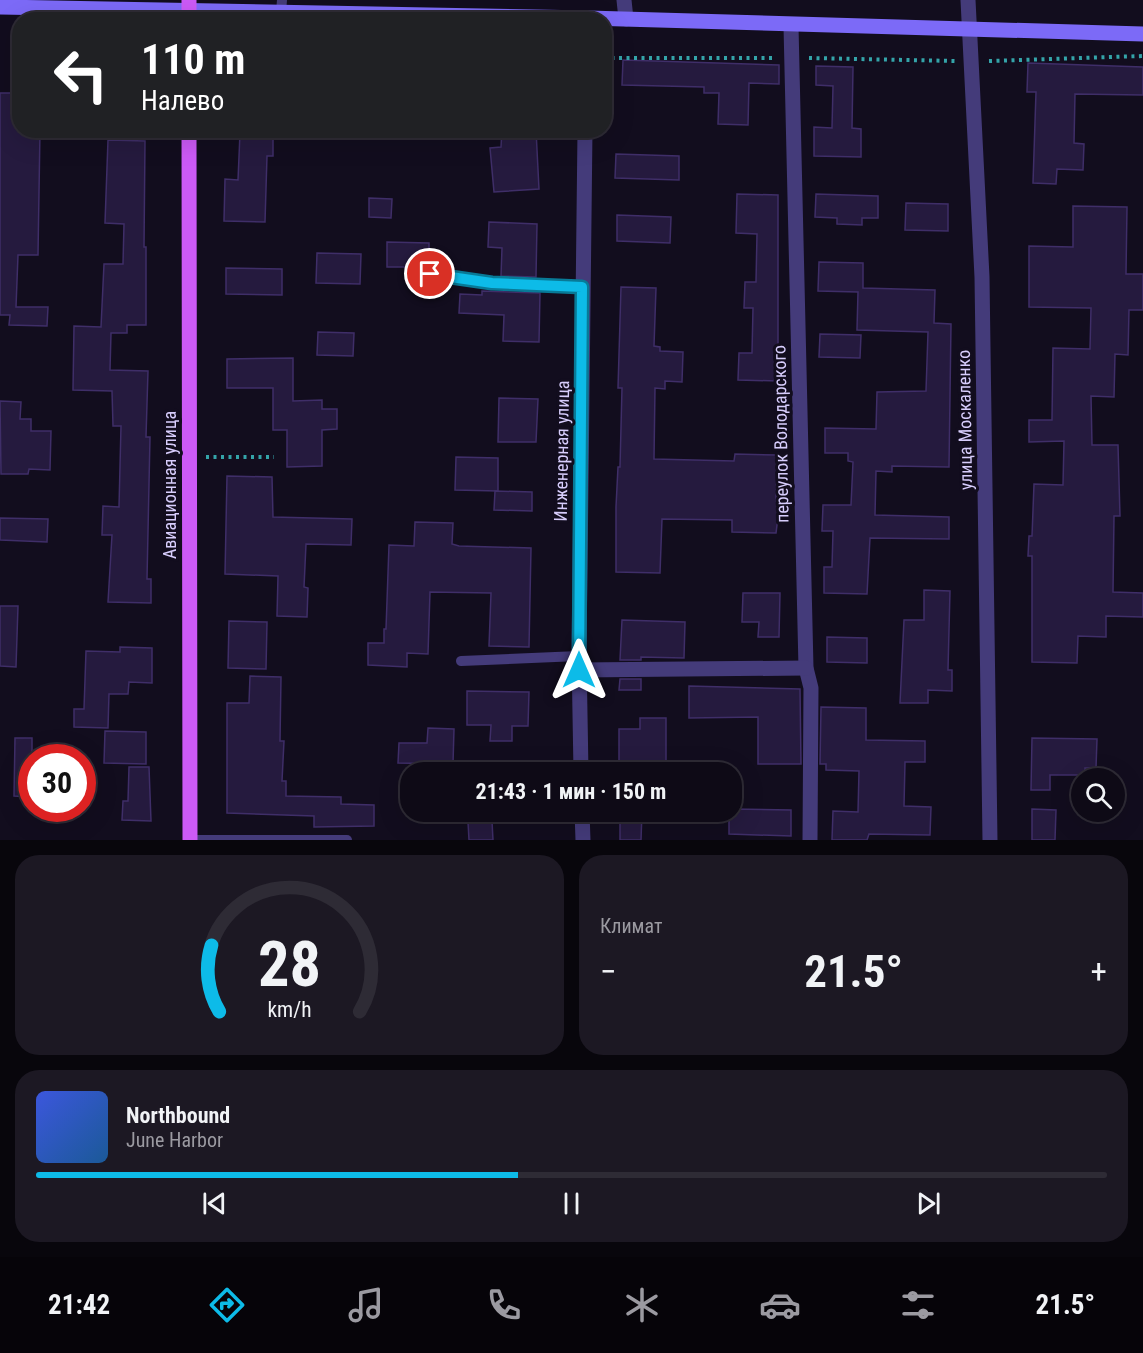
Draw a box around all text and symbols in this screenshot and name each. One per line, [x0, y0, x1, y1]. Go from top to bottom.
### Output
text: 110 m [141, 35, 246, 84]
icon: left [42, 36, 120, 114]
text: Налево [141, 85, 224, 117]
pin [404, 248, 455, 299]
icon: arrive [413, 257, 446, 290]
street label: переулок Володарского [768, 345, 793, 523]
street label: улица Москаленко [953, 350, 976, 490]
street label: Инженерная улица [550, 380, 573, 522]
street label: Авиационная улица [159, 411, 180, 559]
position arrow [547, 638, 611, 702]
speed limit sign: 30 [18, 744, 96, 822]
map controls [1071, 768, 1125, 822]
button: search [1071, 768, 1125, 822]
text: 21:43 · 1 мин · 150 m [476, 779, 666, 804]
text: Климат [600, 914, 662, 938]
text: 28 [258, 928, 321, 1001]
text: 21.5° [804, 945, 903, 998]
text: − [600, 952, 617, 991]
text: + [1091, 952, 1107, 991]
text: km/h [267, 997, 312, 1022]
text: Northbound [126, 1103, 230, 1128]
text: June Harbor [126, 1128, 223, 1152]
icon: previous [198, 1187, 231, 1220]
icon: pause [555, 1187, 588, 1220]
icon: next [912, 1187, 945, 1220]
icon: directions [206, 1284, 248, 1326]
icon: music [345, 1284, 387, 1326]
icon: phone [483, 1284, 525, 1326]
icon: climate [621, 1284, 663, 1326]
icon: car [759, 1284, 801, 1326]
icon: filters [897, 1284, 939, 1326]
text: 21:42 [48, 1289, 110, 1321]
text: 21.5° [1036, 1289, 1095, 1321]

